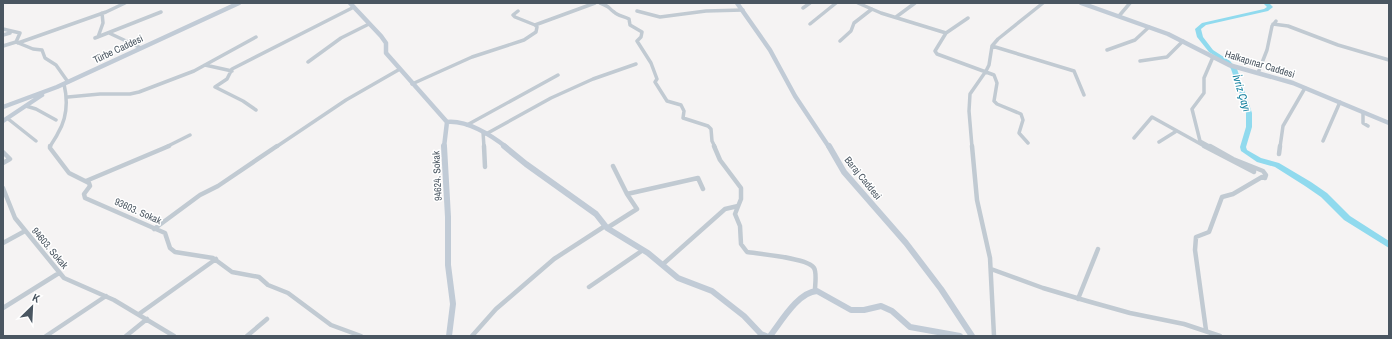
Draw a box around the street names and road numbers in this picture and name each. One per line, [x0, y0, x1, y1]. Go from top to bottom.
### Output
street label: Türbe Caddesi [91, 32, 145, 66]
street label: Halkapınar Caddesi [1223, 47, 1297, 81]
street label: 94624. Sokak [429, 150, 445, 201]
street label: Baraj Caddesi [842, 154, 884, 202]
street label: 93603. Sokak [112, 195, 164, 228]
street label: 94603. Sokak [29, 225, 72, 272]

